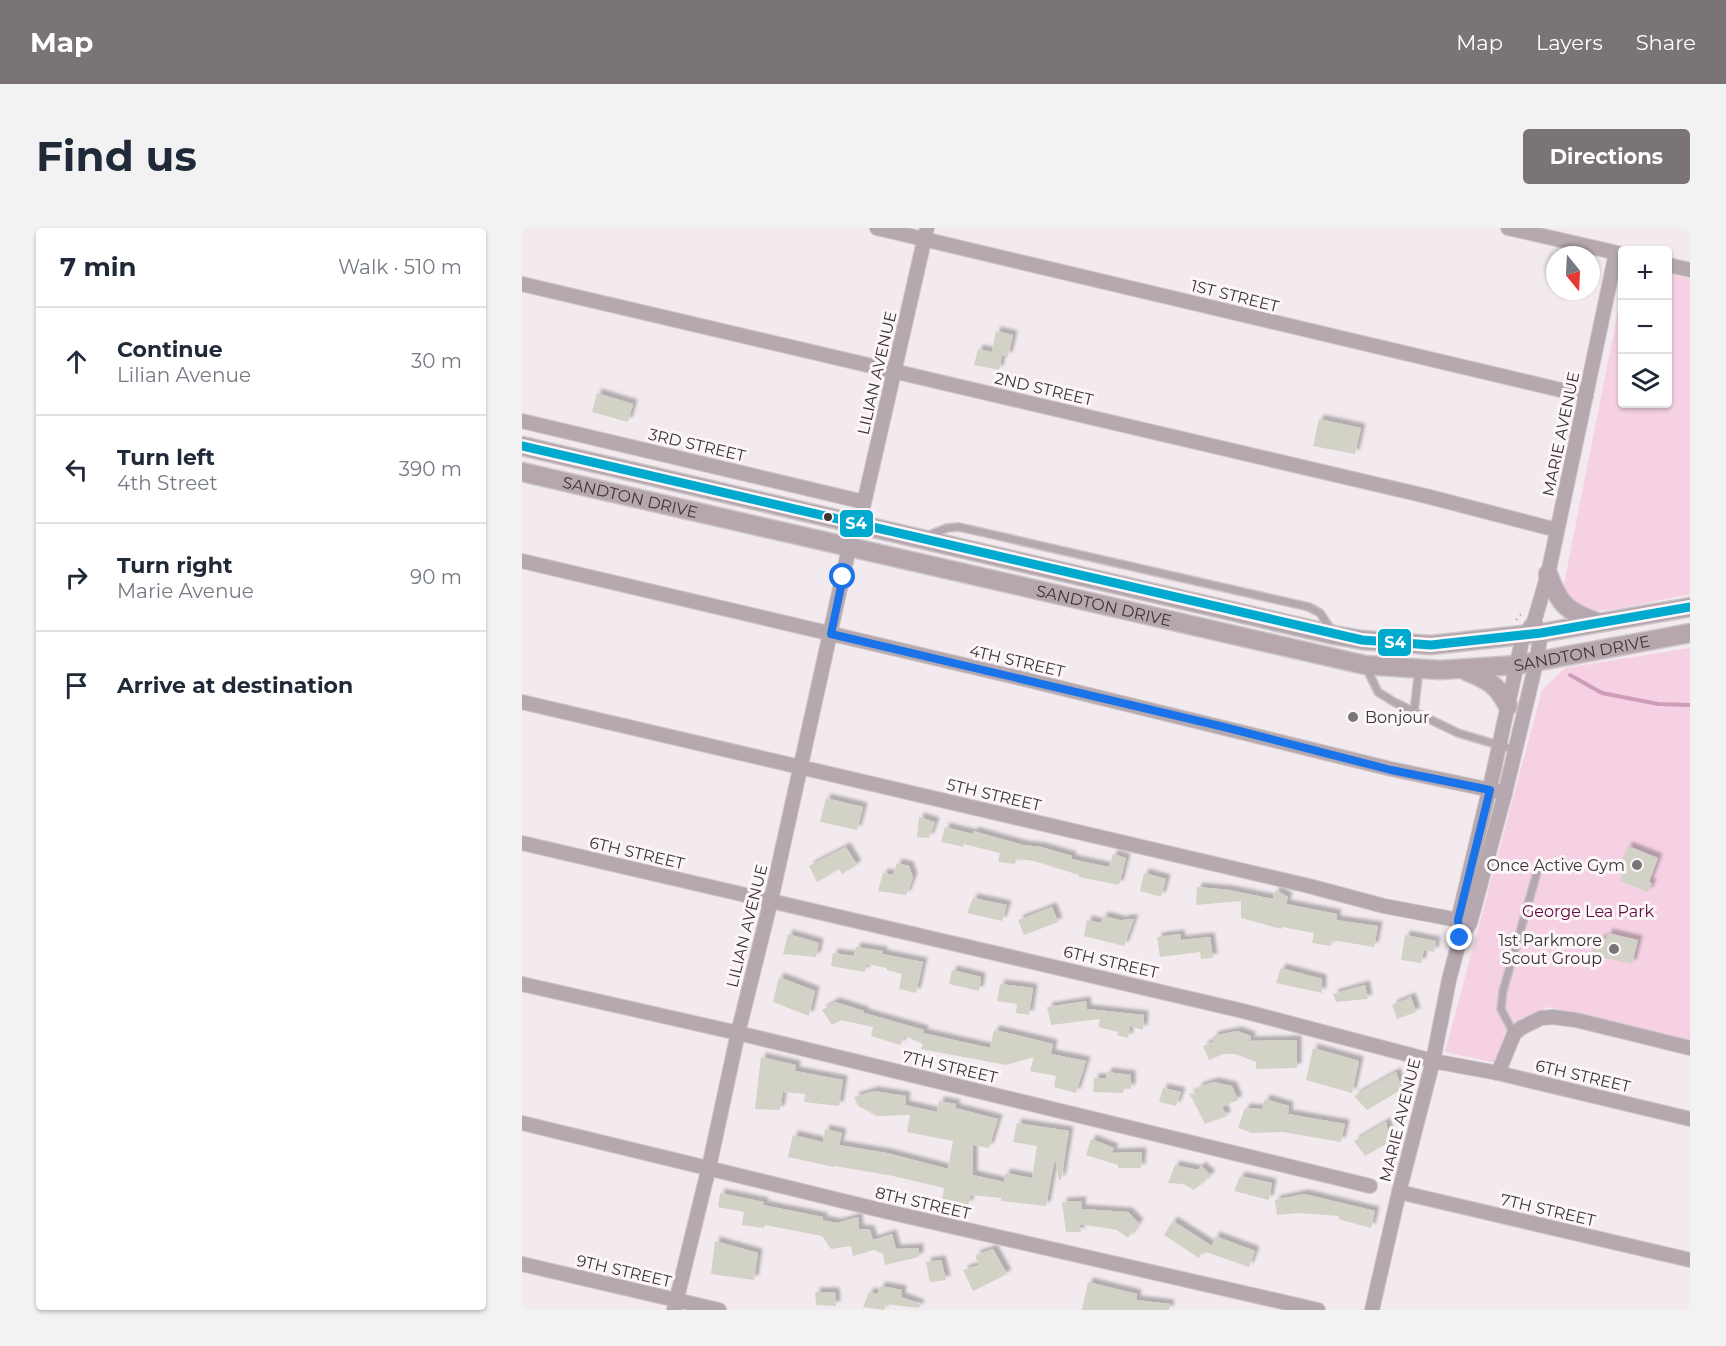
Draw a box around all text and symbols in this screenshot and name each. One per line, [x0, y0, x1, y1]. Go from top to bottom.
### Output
text: Map [30, 25, 93, 59]
text: Map [1456, 30, 1503, 55]
text: Layers [1536, 30, 1603, 55]
text: Share [1636, 30, 1696, 55]
button: Directions [1523, 129, 1690, 184]
text: Find us [36, 130, 197, 182]
north arrow [1546, 246, 1600, 300]
map controls [1618, 246, 1672, 408]
button: + [1618, 246, 1672, 300]
text: 7 min [60, 251, 137, 283]
text: Walk · 510 m [338, 255, 462, 279]
street label: 1ST STREET [1189, 276, 1282, 316]
button: − [1618, 300, 1672, 354]
street label: LILIAN AVENUE [854, 309, 900, 437]
text: Continue [117, 336, 223, 363]
icon: ahead [60, 345, 93, 378]
text: 30 m [411, 349, 462, 373]
button: layers [1618, 354, 1672, 408]
text: Lilian Avenue [117, 363, 251, 387]
street label: 2ND STREET [993, 368, 1096, 410]
street label: MARIE AVENUE [1539, 370, 1583, 498]
street label: 3RD STREET [647, 425, 748, 466]
text: Turn left [117, 444, 215, 471]
icon: left [60, 453, 93, 486]
text: 390 m [399, 457, 462, 481]
text: 4th Street [117, 471, 218, 495]
street label: SANDTON DRIVE [561, 472, 700, 521]
line badge: S4 [839, 509, 874, 538]
unlabelled marker [822, 511, 834, 523]
text: S4 [845, 514, 867, 533]
text: Turn right [117, 552, 232, 579]
icon: right [60, 561, 93, 594]
route start [829, 563, 855, 589]
text: 90 m [410, 565, 462, 589]
text: Marie Avenue [117, 579, 254, 603]
street label: SANDTON DRIVE [1034, 581, 1173, 630]
line badge: S4 [1377, 628, 1412, 657]
street label: SANDTON DRIVE [1512, 631, 1651, 675]
text: S4 [1384, 633, 1406, 652]
street label: 4TH STREET [968, 641, 1067, 681]
icon: arrive [60, 669, 93, 702]
text: Arrive at destination [117, 672, 353, 699]
place label: Bonjour [1365, 708, 1430, 727]
marker: Bonjour [1346, 710, 1360, 724]
street label: 5TH STREET [945, 775, 1044, 815]
street label: 6TH STREET [588, 833, 687, 873]
place label: Once Active Gym [1486, 856, 1625, 875]
marker: Once Active Gym [1630, 858, 1644, 872]
street label: LILIAN AVENUE [723, 863, 771, 989]
park label: George Lea Park [1522, 902, 1654, 921]
route end [1446, 924, 1472, 950]
place label: 1st Parkmore Scout Group [1498, 931, 1602, 968]
street label: 6TH STREET [1062, 942, 1161, 982]
marker: 1st Parkmore Scout Group [1607, 942, 1621, 956]
street label: 7TH STREET [901, 1047, 1000, 1087]
street label: MARIE AVENUE [1375, 1056, 1425, 1184]
street label: 6TH STREET [1534, 1056, 1633, 1096]
street label: 8TH STREET [873, 1183, 973, 1223]
street label: 7TH STREET [1499, 1190, 1598, 1230]
street label: 9TH STREET [575, 1251, 674, 1291]

